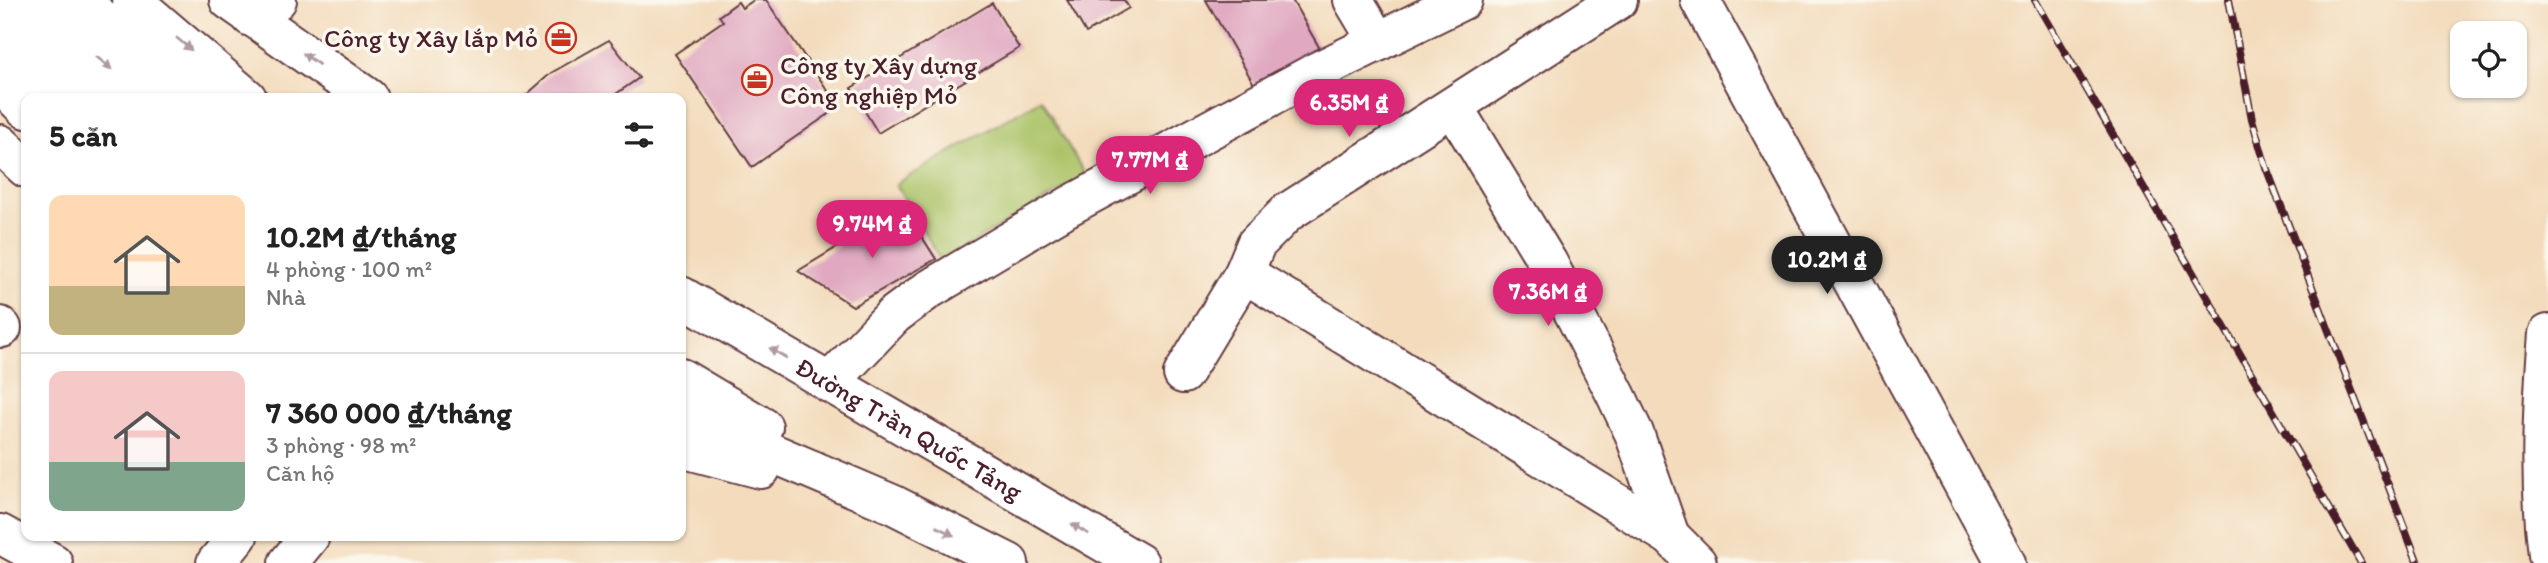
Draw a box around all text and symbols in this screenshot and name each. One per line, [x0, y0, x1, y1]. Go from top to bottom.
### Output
office icon: Công ty Xây lắp Mỏ [544, 21, 578, 55]
map controls [2450, 21, 2527, 98]
button: locate [2450, 21, 2527, 98]
place label: Công ty Xây lắp Mỏ [324, 22, 538, 54]
one-way arrow [176, 36, 193, 51]
place label: Công ty Xây dựng Công nghiệp Mỏ [780, 49, 978, 111]
one-way arrow [302, 53, 321, 66]
one-way arrow [96, 55, 113, 70]
office icon: Công ty Xây dựng Công nghiệp Mỏ [740, 63, 774, 97]
pin: 6.35M ₫ [1284, 80, 1414, 139]
text: 6.35M ₫ [1310, 88, 1388, 116]
icon: filters [620, 116, 658, 154]
text: 5 căn [49, 117, 117, 154]
pin: 7.77M ₫ [1085, 136, 1215, 196]
text: 7.77M ₫ [1112, 145, 1188, 173]
pin: 9.74M ₫ [807, 201, 937, 260]
text: 9.74M ₫ [832, 209, 912, 237]
text: 10.2M ₫/tháng [266, 218, 456, 255]
icon: home [105, 223, 189, 307]
pin: 10.2M ₫ [1762, 236, 1892, 296]
text: 10.2M ₫ [1788, 245, 1866, 273]
text: 4 phòng · 100 m² [266, 255, 432, 283]
pin: 7.36M ₫ [1483, 268, 1613, 328]
text: 7.36M ₫ [1509, 277, 1587, 305]
text: Nhà [266, 283, 306, 311]
one-way arrow [768, 346, 787, 359]
street label: Đường Trần Quốc Tảng [790, 350, 1029, 508]
text: 7 360 000 ₫/tháng [266, 394, 512, 431]
icon: home [105, 399, 189, 483]
text: 3 phòng · 98 m² [266, 431, 416, 459]
text: Căn hộ [266, 459, 334, 487]
one-way arrow [1071, 523, 1090, 535]
one-way arrow [935, 525, 955, 536]

